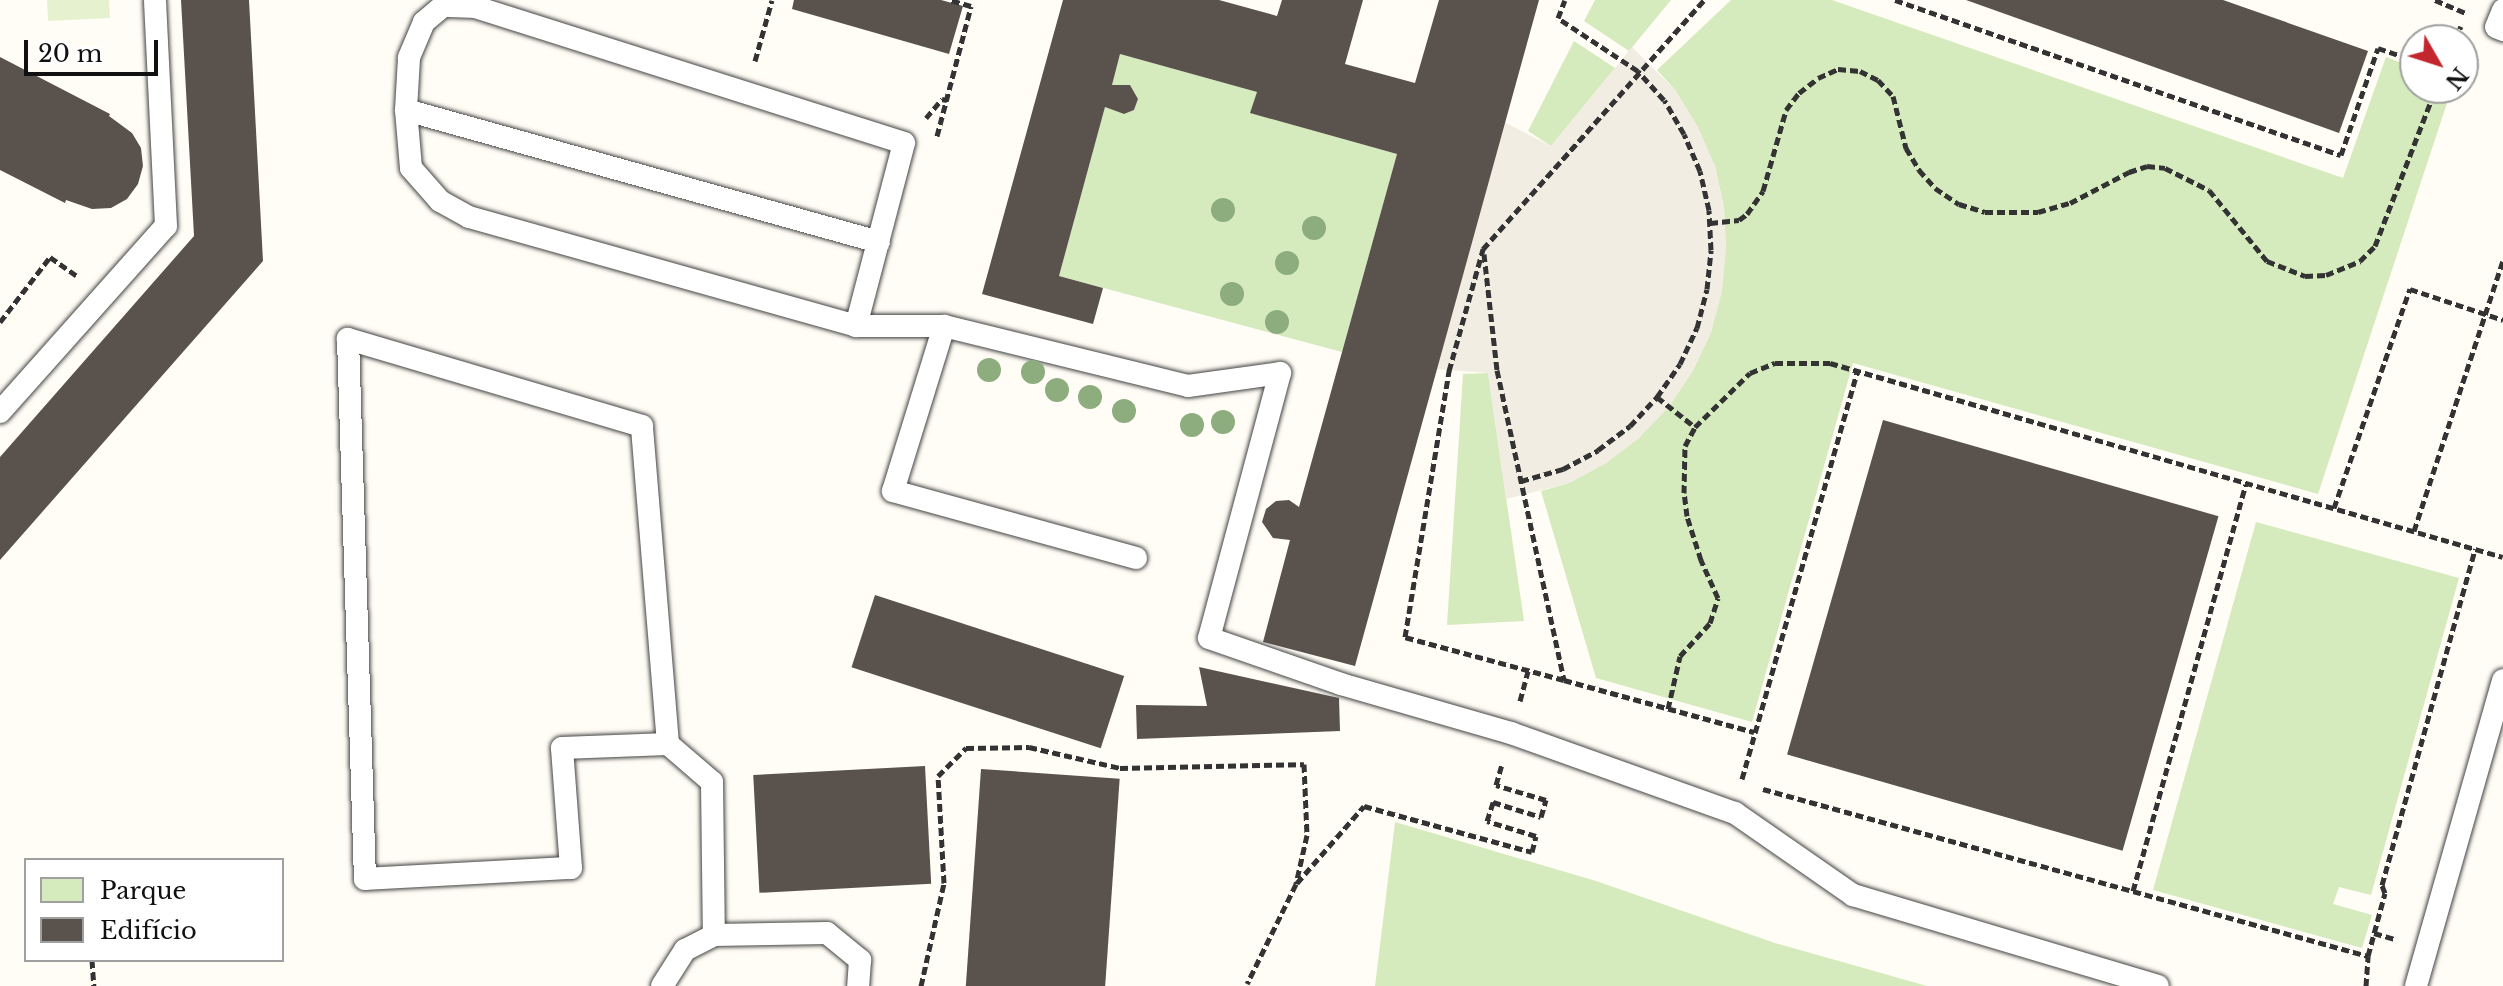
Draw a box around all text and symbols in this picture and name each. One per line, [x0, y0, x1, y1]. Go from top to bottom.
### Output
scale bar [28, 24, 162, 74]
north arrow [2399, 24, 2479, 104]
text: 20 m [38, 39, 103, 68]
text: N [2439, 62, 2473, 95]
legend [24, 858, 284, 962]
text: Parque [100, 876, 186, 905]
text: Edifício [100, 916, 197, 945]

